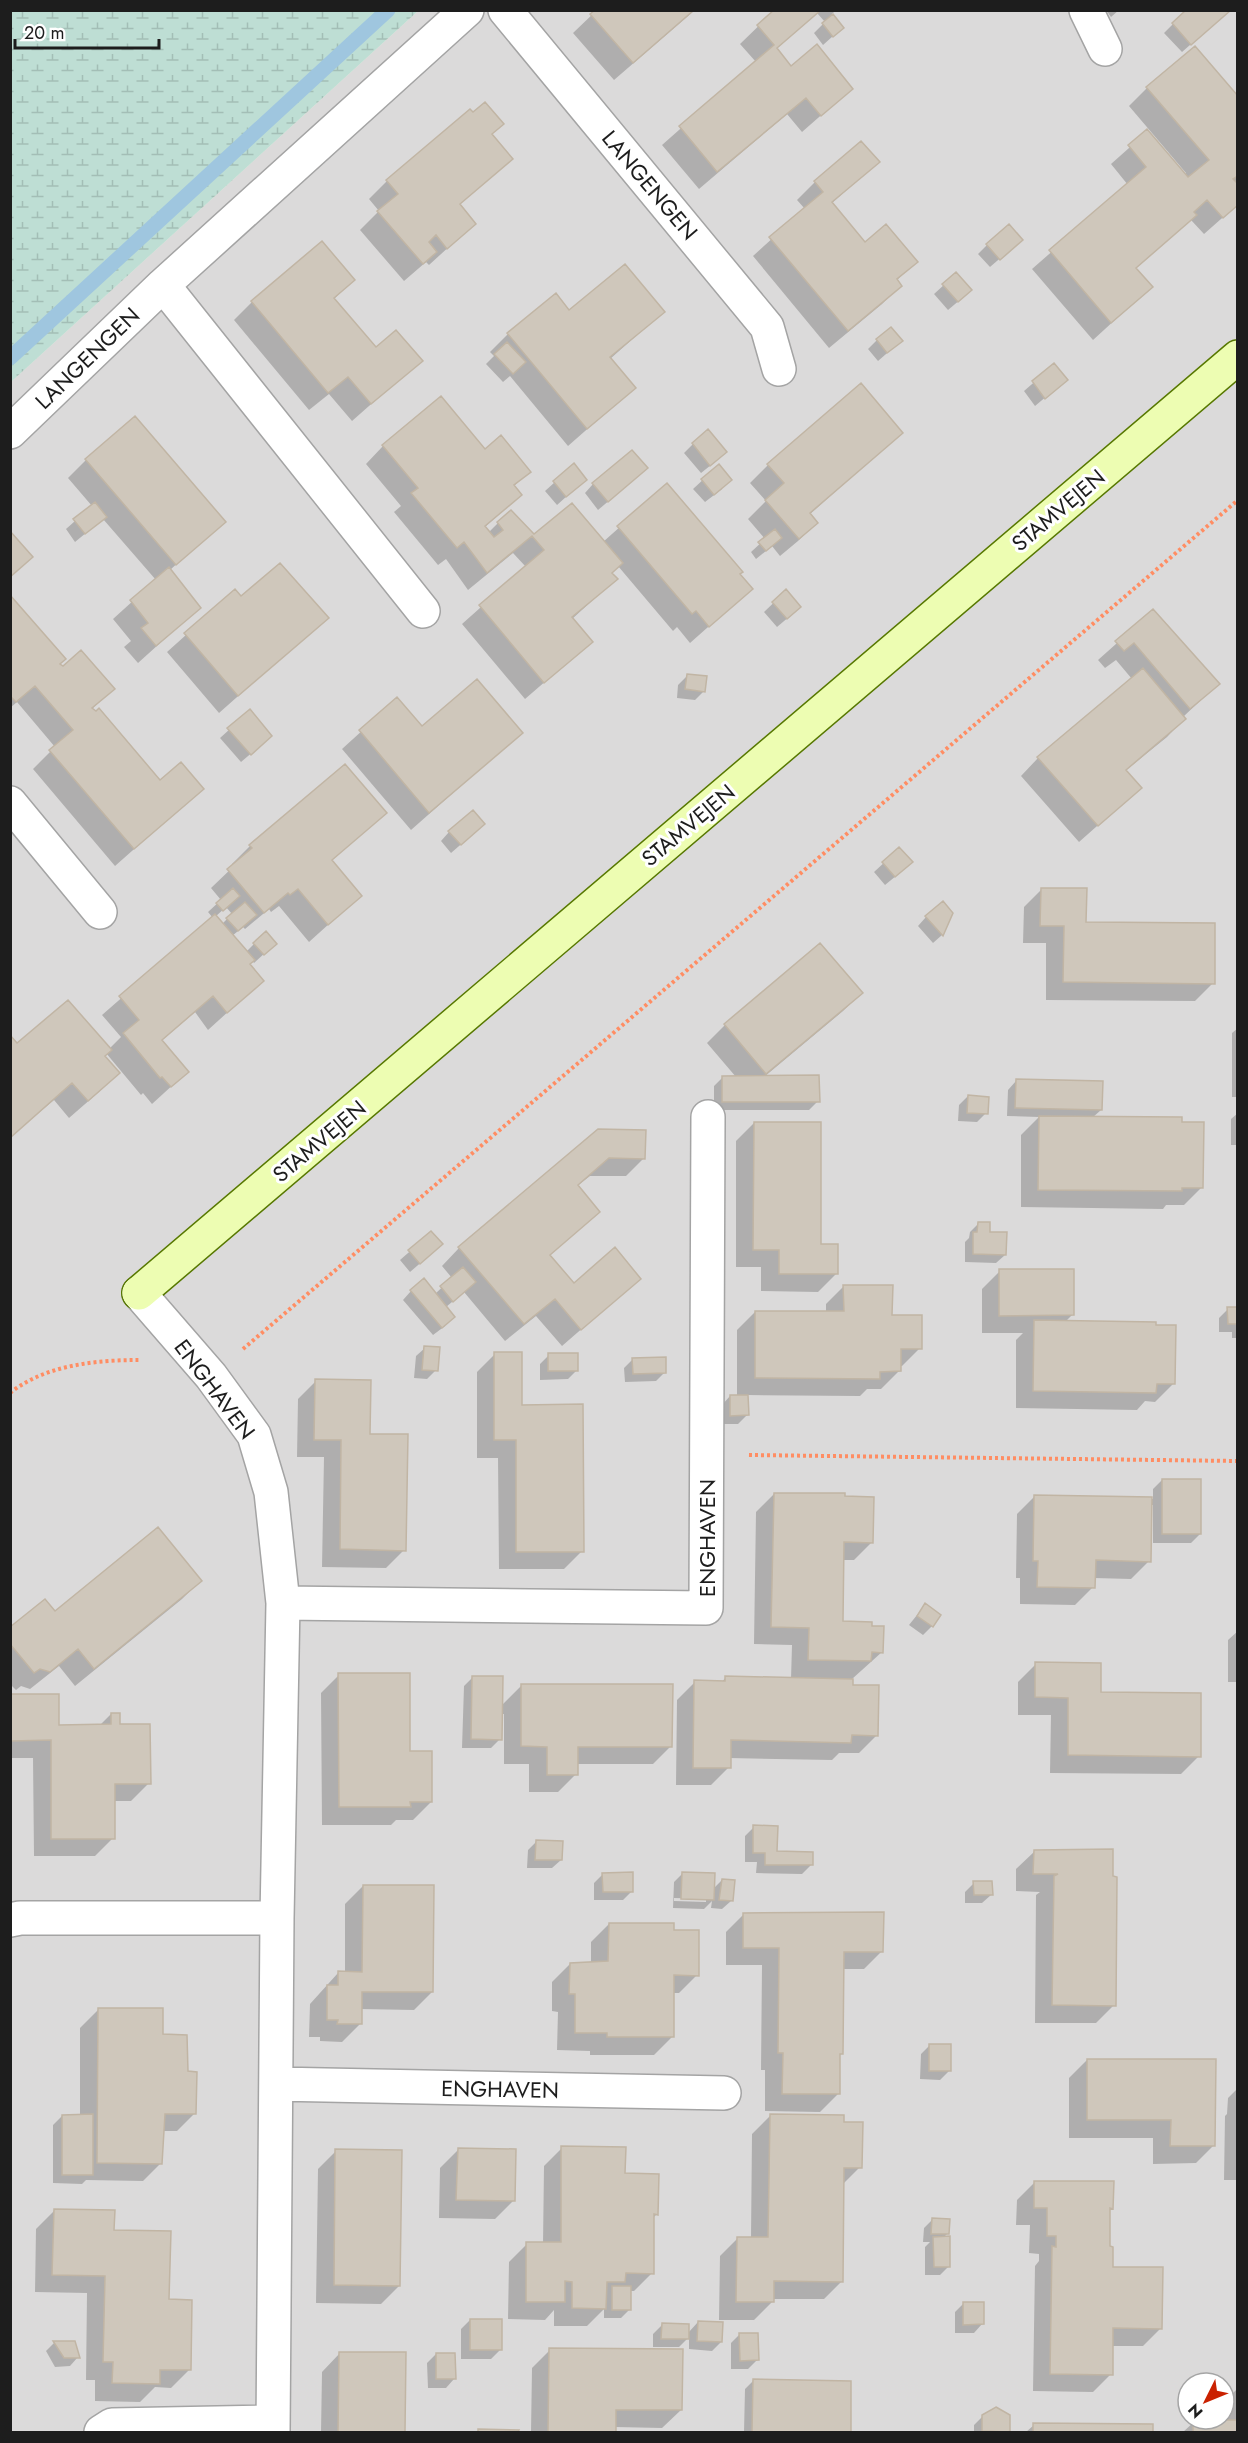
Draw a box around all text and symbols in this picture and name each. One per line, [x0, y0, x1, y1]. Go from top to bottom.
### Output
scale bar [15, 12, 159, 50]
text: 20 m [24, 20, 64, 46]
street label: LANGENGEN [595, 123, 705, 247]
street label: LANGENGEN [27, 300, 147, 416]
street label: STAMVEJEN [1004, 461, 1112, 559]
street label: STAMVEJEN [634, 776, 742, 874]
street label: STAMVEJEN [265, 1092, 373, 1190]
street label: ENGHAVEN [167, 1332, 263, 1446]
street label: ENGHAVEN [691, 1479, 723, 1597]
street label: ENGHAVEN [441, 2072, 559, 2106]
north arrow [1176, 2371, 1236, 2431]
text: N [1183, 2398, 1208, 2423]

